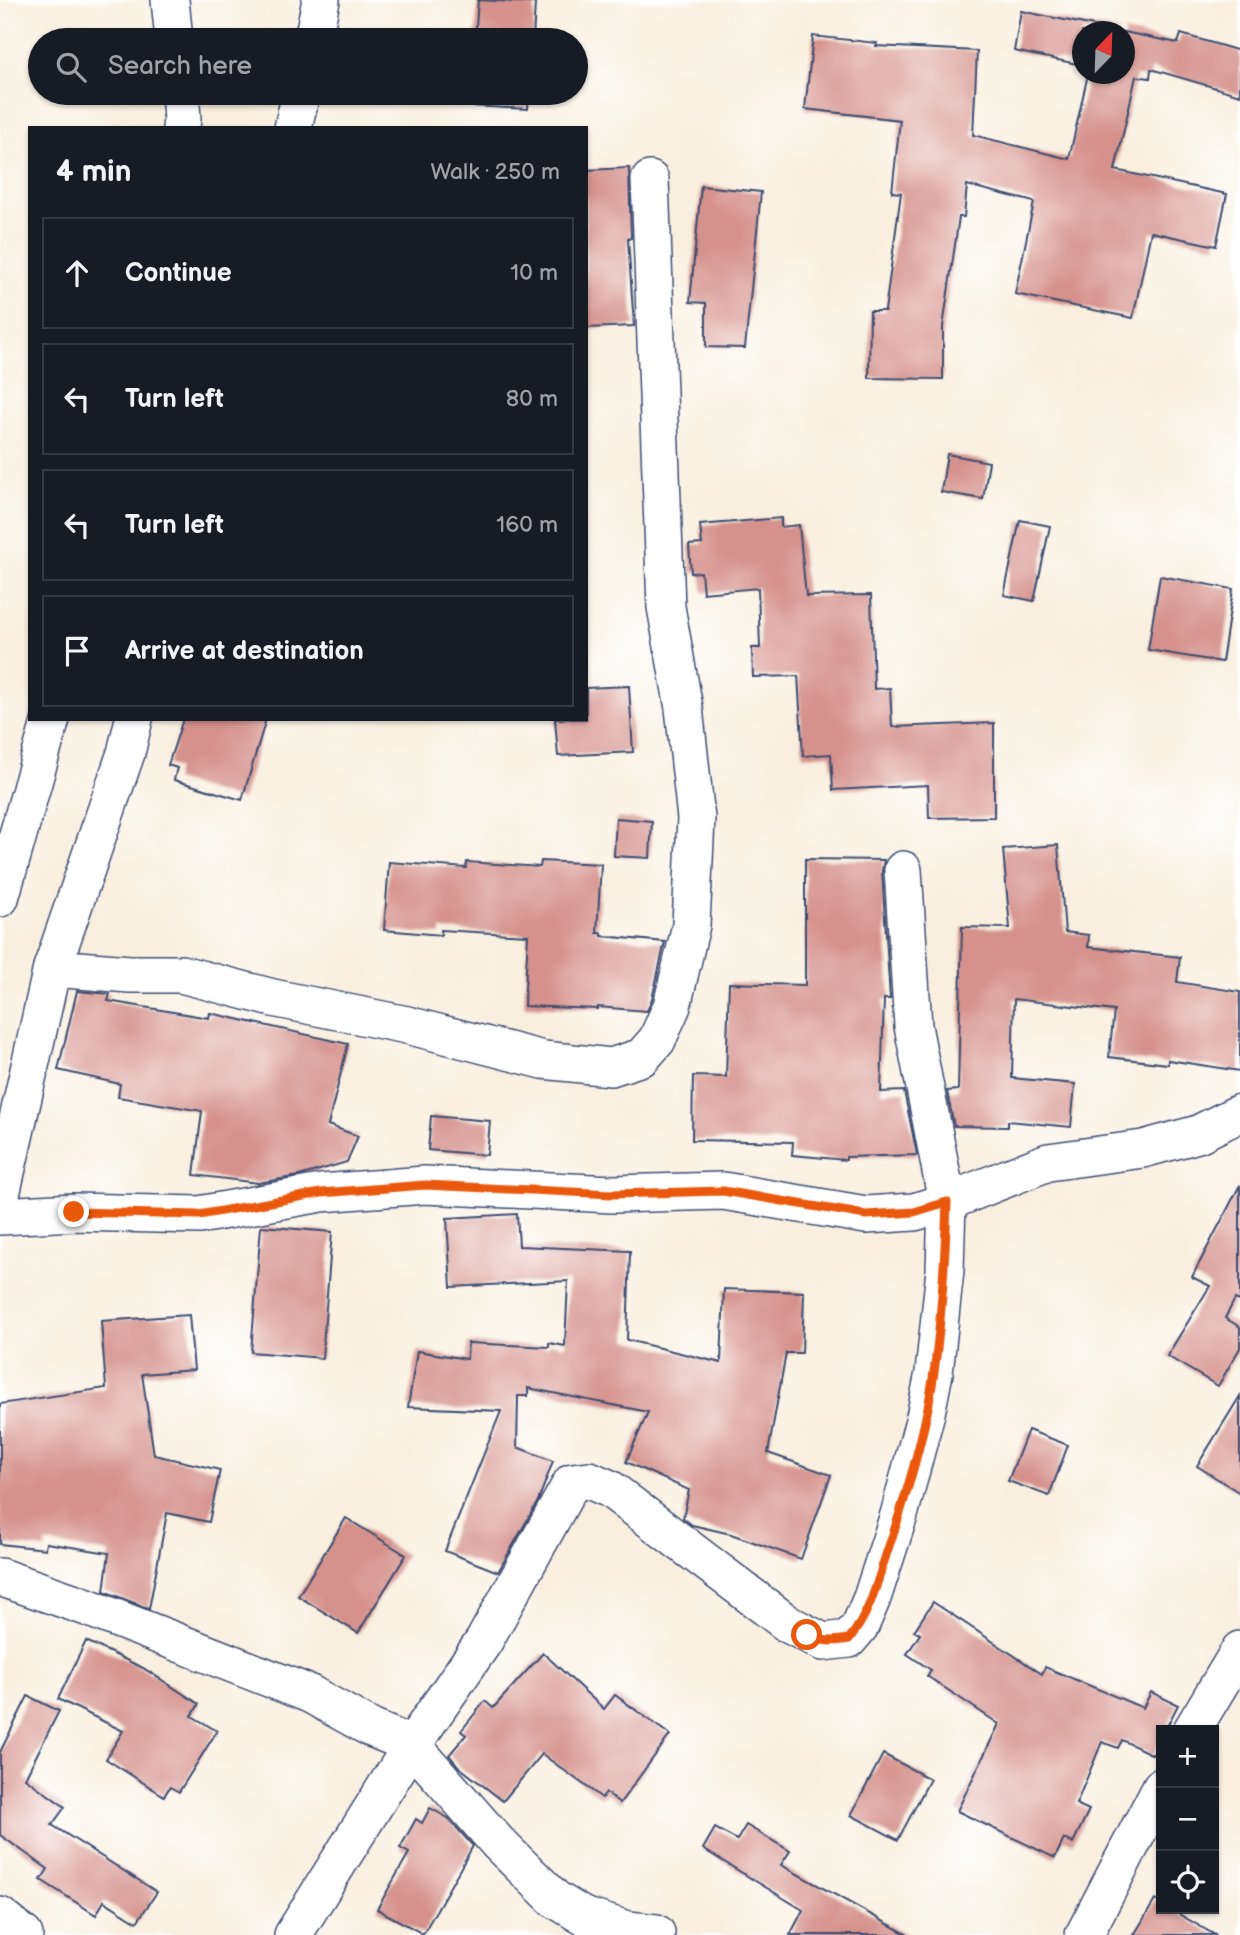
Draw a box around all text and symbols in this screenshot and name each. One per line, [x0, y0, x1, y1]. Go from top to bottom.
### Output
north arrow [1072, 21, 1135, 84]
search box [28, 28, 588, 105]
icon: search [52, 48, 90, 86]
text: Search here [108, 51, 252, 82]
text: 4 min [56, 154, 131, 190]
text: Walk · 250 m [430, 158, 560, 186]
icon: ahead [58, 254, 96, 292]
text: Continue [125, 258, 232, 289]
text: 10 m [510, 259, 558, 287]
icon: left [58, 380, 96, 418]
text: Turn left [125, 384, 224, 415]
text: 80 m [506, 385, 558, 413]
icon: left [58, 506, 96, 544]
text: Turn left [125, 510, 224, 541]
text: 160 m [496, 511, 558, 539]
icon: arrive [58, 632, 96, 670]
text: Arrive at destination [125, 636, 364, 667]
route end [58, 1196, 89, 1227]
route start [791, 1619, 822, 1650]
map controls [1156, 1725, 1219, 1914]
button: + [1156, 1725, 1219, 1788]
button: − [1156, 1788, 1219, 1851]
button: locate [1156, 1851, 1219, 1914]

